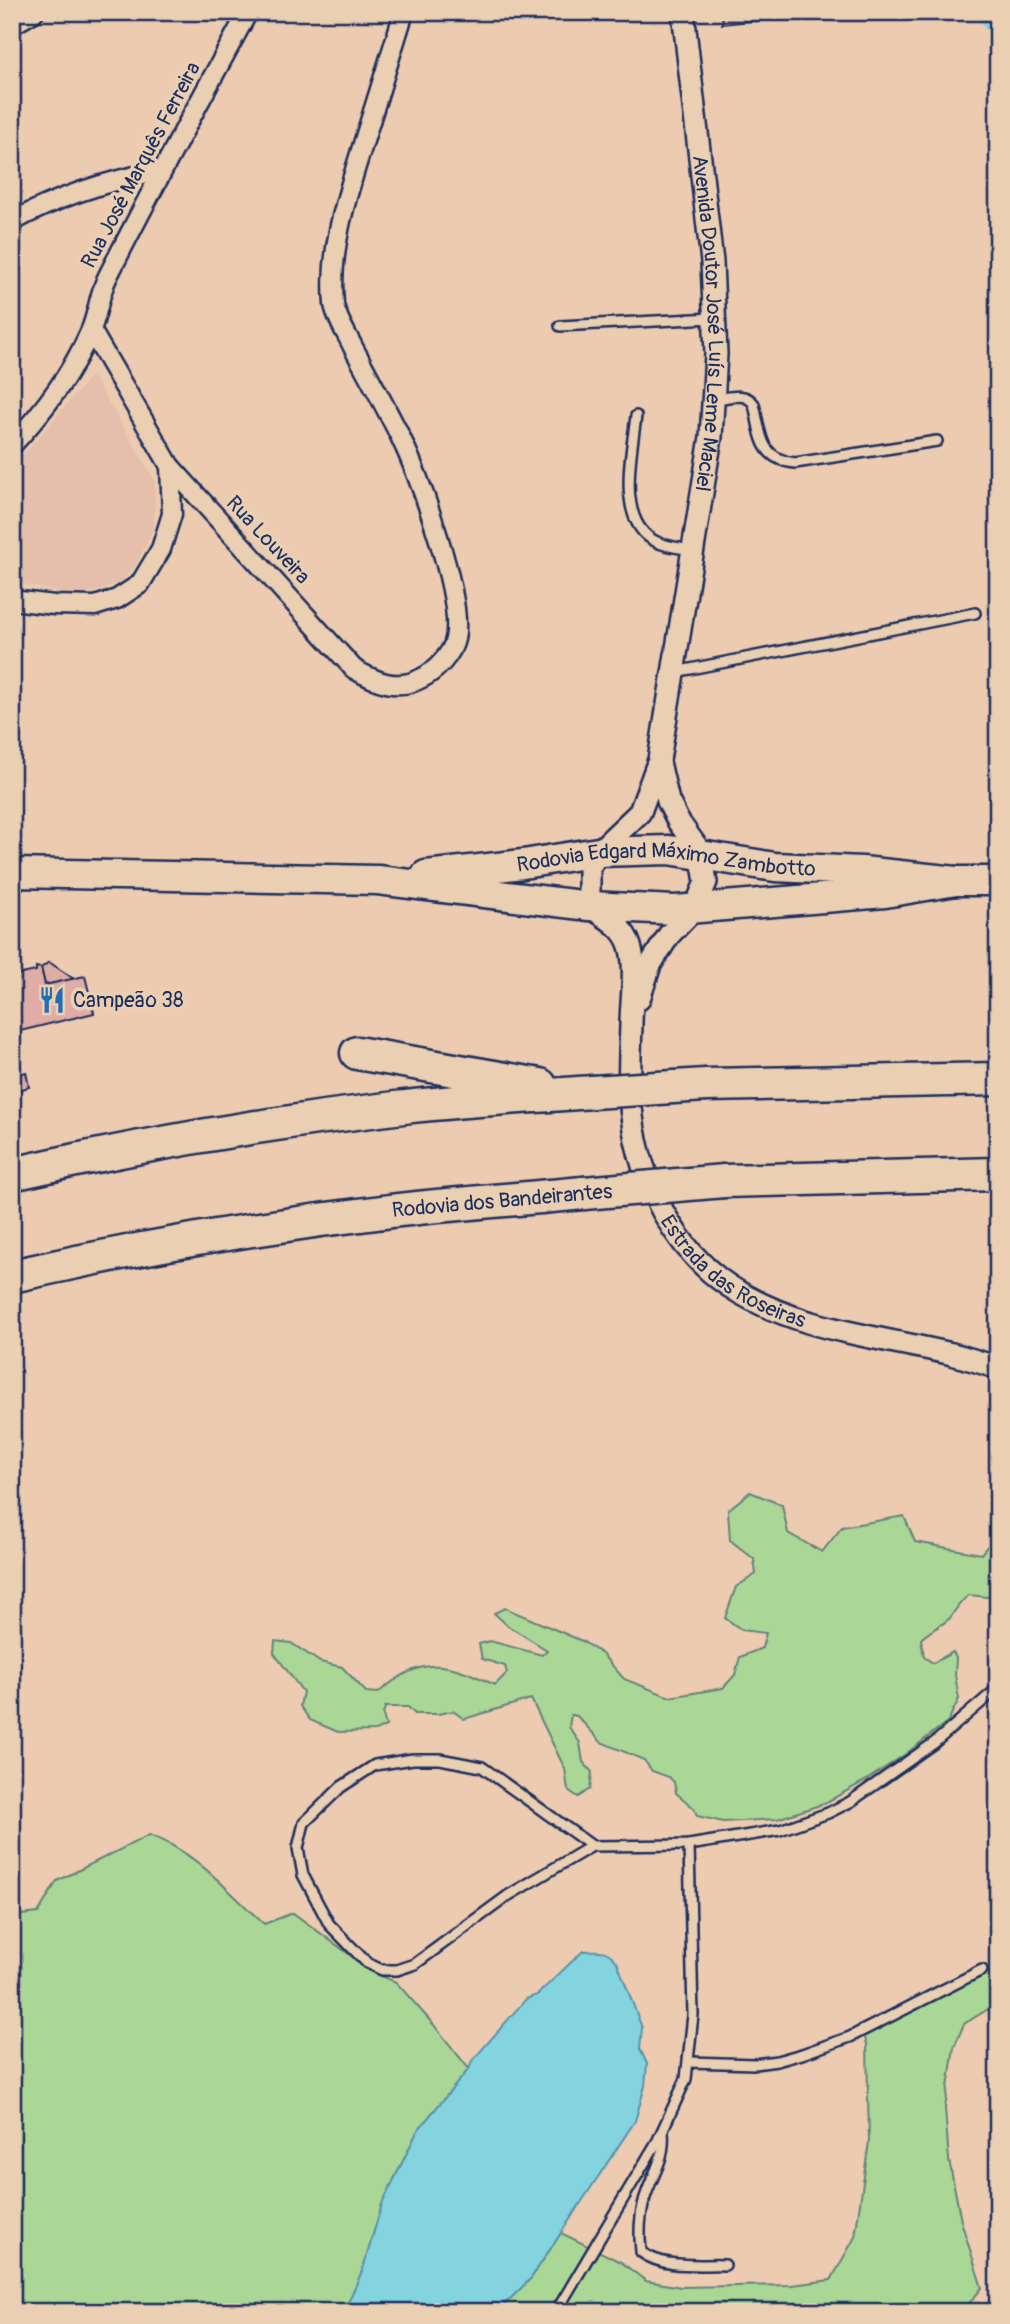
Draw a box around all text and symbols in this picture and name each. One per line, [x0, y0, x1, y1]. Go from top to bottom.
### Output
street label: Rua José Marquês Ferreira [75, 57, 207, 273]
street label: Avenida Doutor José Luís Leme Maciel [686, 154, 730, 493]
street label: Rua Louveira [220, 490, 316, 590]
street label: Rodovia Edgard Máximo Zambotto [515, 836, 816, 882]
restaurant icon: Campeão 38 [37, 985, 67, 1015]
place label: Campeão 38 [73, 987, 184, 1014]
street label: Rodovia dos Bandeirantes [391, 1178, 614, 1224]
street label: Estrada das Roseiras [654, 1210, 810, 1334]

